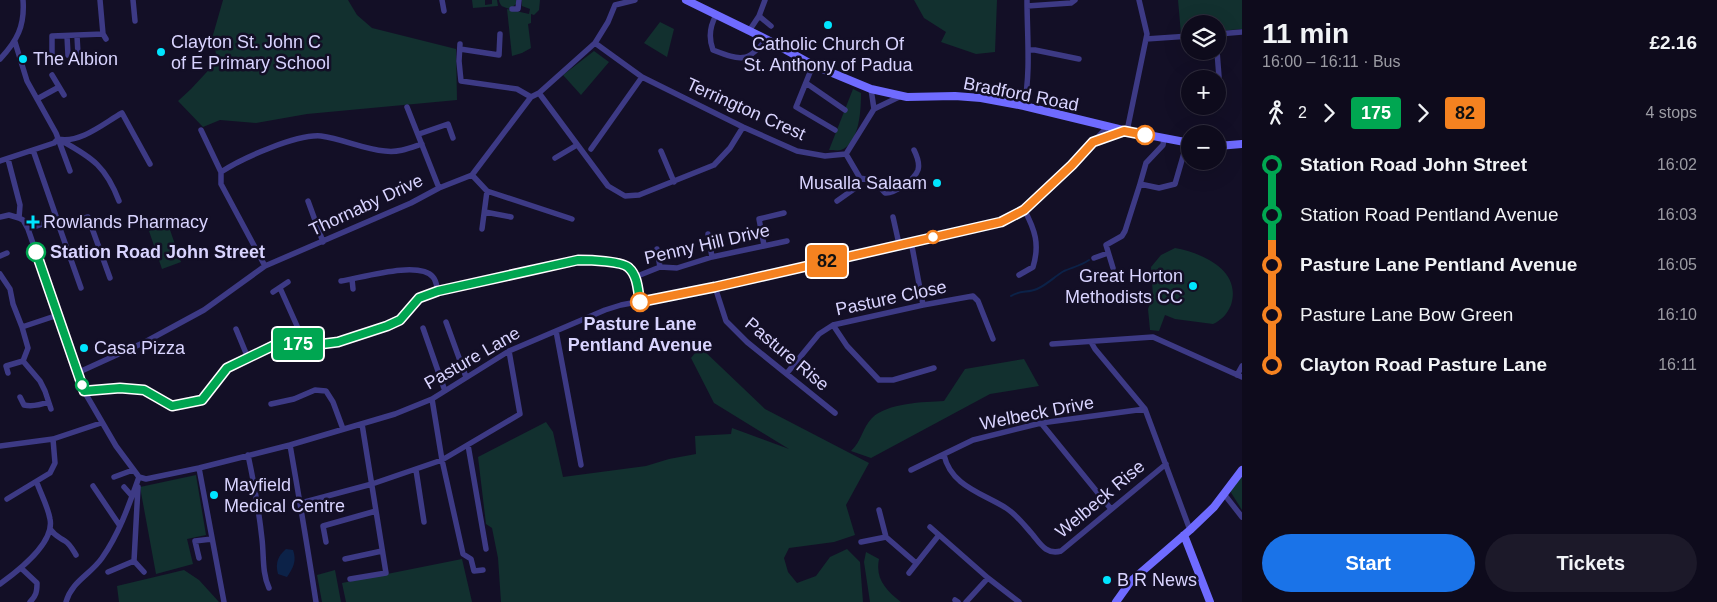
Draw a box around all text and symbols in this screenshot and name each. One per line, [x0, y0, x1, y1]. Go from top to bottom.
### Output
map controls [1181, 15, 1226, 170]
button: layers [1181, 15, 1226, 60]
text: 11 min [1262, 18, 1349, 49]
marker: Catholic Church Of St. Anthony of Padua [822, 19, 834, 31]
place label: Clayton St. John C of E Primary School [171, 32, 330, 73]
text: £2.16 [1649, 32, 1697, 53]
place label: Catholic Church Of St. Anthony of Padua [743, 34, 914, 75]
marker: Clayton St. John C of E Primary School [155, 46, 167, 58]
place label: The Albion [33, 49, 118, 69]
marker: The Albion [17, 53, 29, 65]
text: 16:00 – 16:11 · Bus [1262, 53, 1400, 70]
button: + [1181, 70, 1226, 115]
street label: Bradford Road [962, 73, 1080, 115]
street label: Terrington Crest [683, 74, 809, 144]
icon: walk [1262, 99, 1290, 127]
icon: forward [1315, 99, 1343, 127]
icon: forward [1409, 99, 1437, 127]
text: 175 [1361, 103, 1391, 123]
text: 82 [1455, 103, 1475, 123]
text: 2 [1298, 104, 1307, 121]
text: 4 stops [1645, 104, 1697, 121]
unlabelled marker [1135, 125, 1155, 145]
button: − [1181, 125, 1226, 170]
text: Station Road John Street [1300, 154, 1527, 175]
text: 16:02 [1657, 156, 1697, 173]
street label: Thornaby Drive [306, 170, 426, 240]
place label: Musalla Salaam [799, 173, 927, 193]
marker: Musalla Salaam [931, 177, 943, 189]
text: Station Road Pentland Avenue [1300, 204, 1558, 225]
text: 16:03 [1657, 206, 1697, 223]
place label: Rowlands Pharmacy [43, 212, 208, 232]
marker: Rowlands Pharmacy [27, 216, 39, 228]
street label: Penny Hill Drive [642, 220, 772, 268]
unlabelled marker [926, 230, 940, 244]
marker: Station Road John Street [26, 242, 46, 262]
place label: Station Road John Street [50, 242, 265, 262]
line badge: 82 [804, 245, 850, 277]
text: 82 [817, 251, 837, 271]
text: Pasture Lane Pentland Avenue [1300, 254, 1577, 275]
text: 16:05 [1657, 256, 1697, 273]
place label: Great Horton Methodists CC [1065, 266, 1183, 307]
street label: Pasture Close [834, 276, 948, 320]
marker: Great Horton Methodists CC [1187, 280, 1199, 292]
marker: Pasture Lane Pentland Avenue [630, 292, 650, 312]
text: Pasture Lane Bow Green [1300, 304, 1513, 325]
text: 16:10 [1657, 306, 1697, 323]
street label: Pasture Rise [741, 313, 833, 395]
place label: Pasture Lane Pentland Avenue [568, 314, 712, 355]
street label: Pasture Lane [421, 323, 523, 393]
line badge: 175 [269, 328, 327, 360]
text: 175 [283, 334, 313, 354]
place label: Casa Pizza [94, 338, 186, 358]
marker: Casa Pizza [78, 342, 90, 354]
text: Clayton Road Pasture Lane [1300, 354, 1547, 375]
text: 16:11 [1658, 356, 1697, 373]
unlabelled marker [75, 378, 89, 392]
street label: Welbeck Drive [978, 392, 1096, 434]
street label: Welbeck Rise [1052, 456, 1148, 542]
place label: Mayfield Medical Centre [224, 475, 345, 516]
marker: Mayfield Medical Centre [208, 489, 220, 501]
button: Start [1262, 534, 1475, 592]
button: Tickets [1485, 534, 1697, 592]
place label: B R News [1117, 570, 1197, 590]
marker: B R News [1101, 574, 1113, 586]

